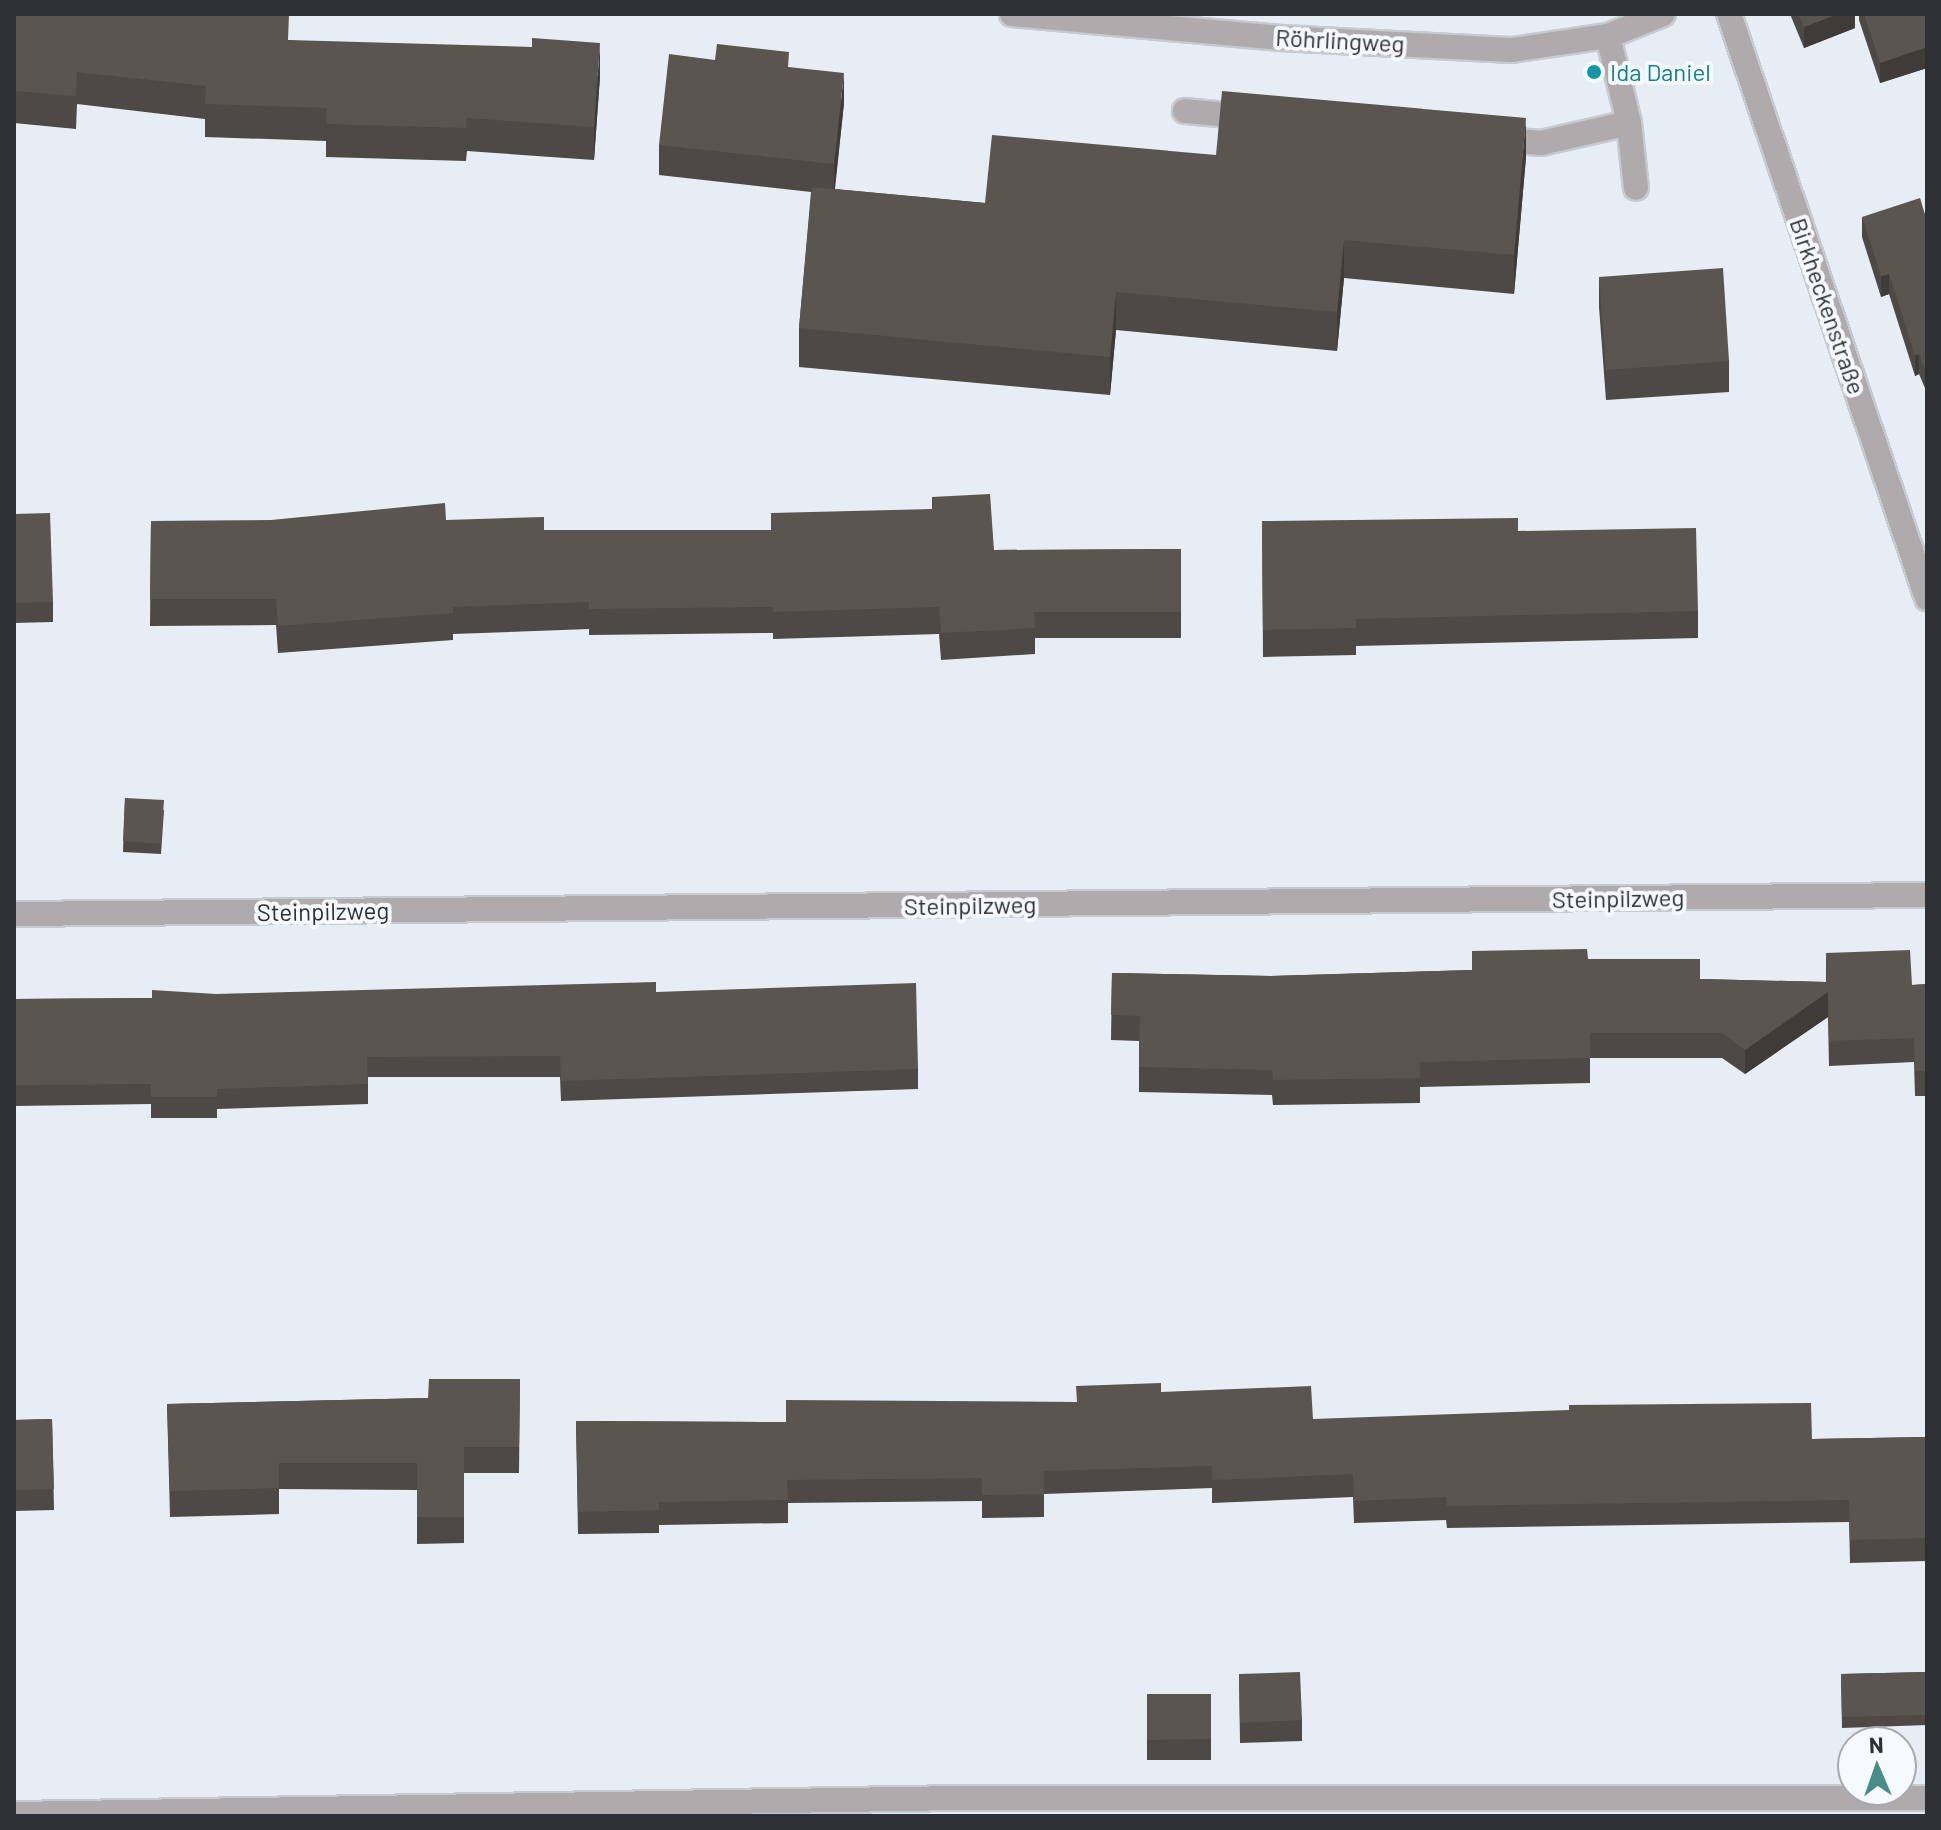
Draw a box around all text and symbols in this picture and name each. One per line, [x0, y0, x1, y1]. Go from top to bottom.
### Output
street label: Röhrlingweg [1275, 22, 1405, 58]
place label: Ida Daniel [1610, 58, 1711, 86]
marker: Ida Daniel [1585, 63, 1603, 81]
street label: Birkheckenstraße [1784, 214, 1872, 398]
street label: Steinpilzweg [1552, 882, 1684, 914]
street label: Steinpilzweg [904, 889, 1036, 921]
street label: Steinpilzweg [257, 895, 389, 927]
north arrow [1837, 1726, 1917, 1806]
text: N [1868, 1731, 1884, 1757]

